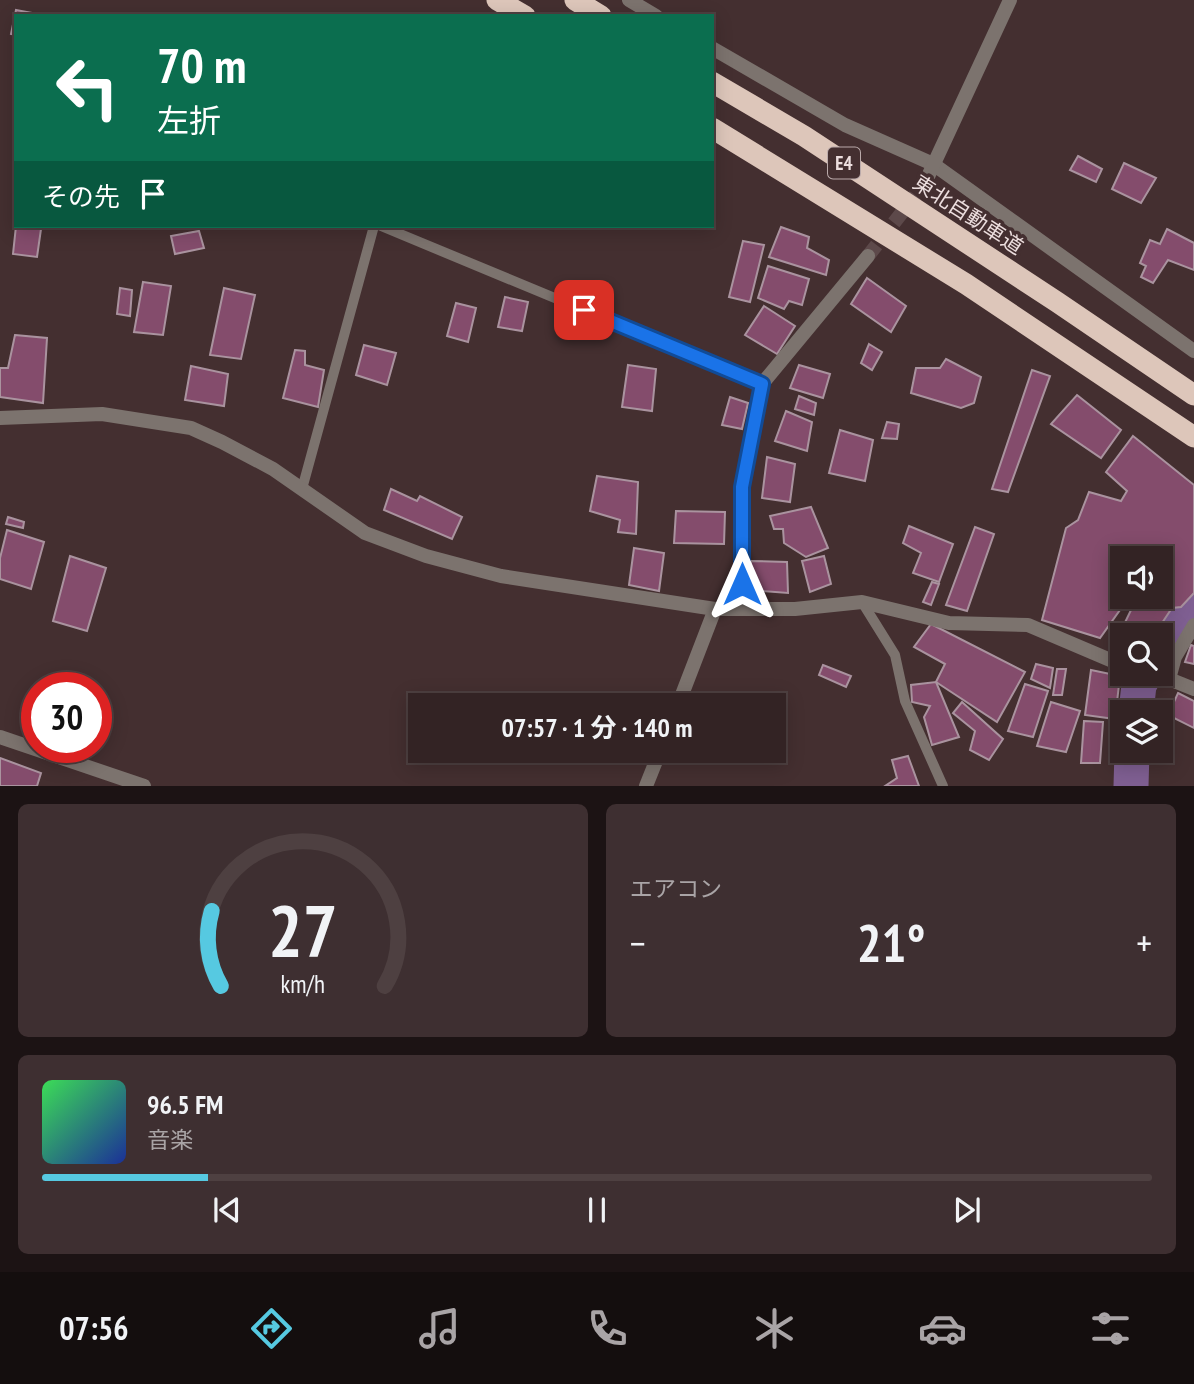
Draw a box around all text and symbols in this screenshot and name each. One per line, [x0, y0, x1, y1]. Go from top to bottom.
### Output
text: 70 m [157, 33, 246, 97]
icon: left [42, 42, 133, 133]
text: 左折 [157, 99, 221, 141]
road number: E4 [828, 148, 860, 178]
street label: 東北自動車道 [908, 169, 1028, 260]
icon: arrive [134, 175, 172, 213]
text: その先 [42, 180, 120, 213]
pin [554, 280, 614, 340]
icon: arrive [565, 291, 603, 329]
map controls [1110, 546, 1173, 763]
button: sound [1110, 546, 1173, 609]
position arrow [705, 547, 779, 621]
button: search [1110, 623, 1173, 686]
speed limit sign: 30 [21, 672, 112, 763]
button: layers [1110, 700, 1173, 763]
text: 07:57 · 1 分 · 140 m [501, 711, 693, 744]
text: エアコン [630, 874, 722, 903]
text: 27 [268, 883, 338, 977]
text: 21° [857, 909, 925, 976]
text: − [630, 918, 646, 967]
text: + [1136, 918, 1152, 967]
text: km/h [281, 968, 325, 1000]
text: 96.5 FM [147, 1088, 223, 1121]
text: 音楽 [147, 1125, 193, 1154]
icon: previous [208, 1191, 246, 1229]
icon: pause [578, 1191, 616, 1229]
icon: next [948, 1191, 986, 1229]
icon: directions [247, 1304, 296, 1353]
icon: music [415, 1304, 464, 1353]
icon: phone [583, 1304, 632, 1353]
icon: climate [750, 1304, 799, 1353]
icon: car [918, 1304, 967, 1353]
icon: filters [1086, 1304, 1135, 1353]
text: 07:56 [59, 1307, 129, 1349]

